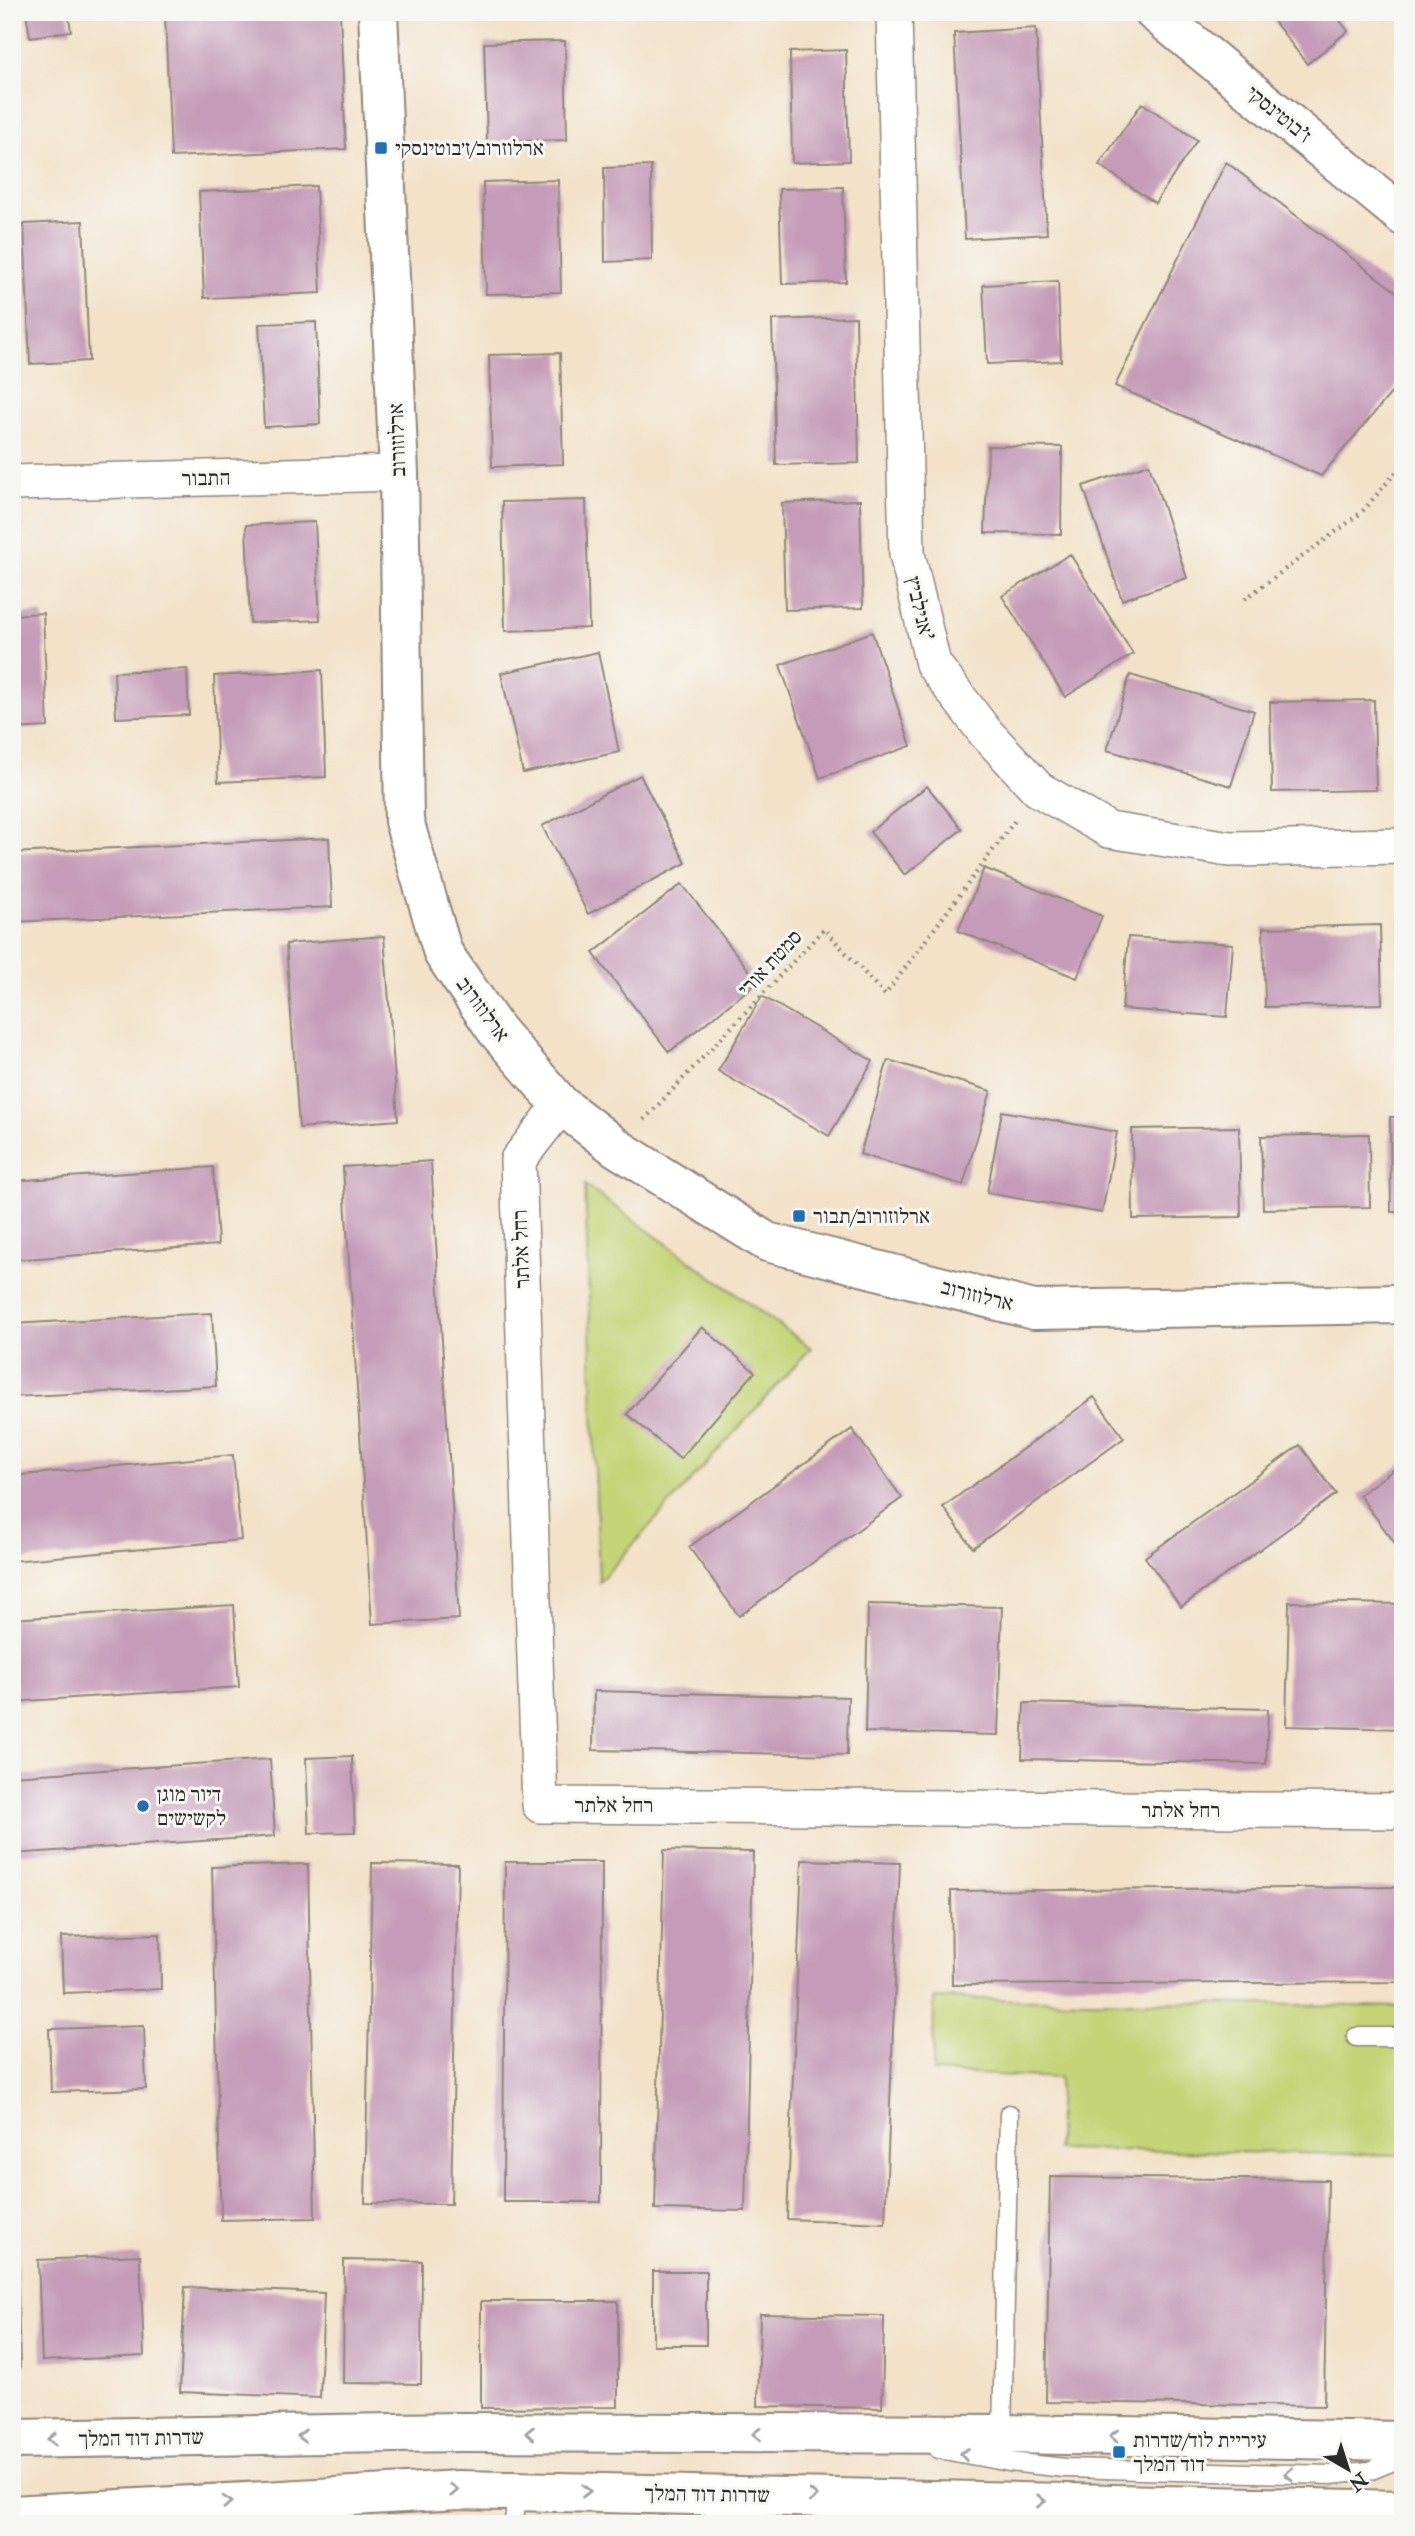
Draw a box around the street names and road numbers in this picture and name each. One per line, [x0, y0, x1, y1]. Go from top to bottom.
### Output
street label: ז'בוטינסקי [1240, 80, 1317, 149]
street label: ארלוזורוב [383, 403, 412, 477]
street label: התבור [181, 465, 231, 492]
street label: אנילביץ' [899, 574, 940, 642]
street label: סמטת אורי [732, 924, 808, 1003]
street label: ארלוזורוב [450, 971, 515, 1047]
street label: רחל אלתר [507, 1209, 536, 1289]
street label: ארלוזורוב [938, 1273, 1016, 1318]
street label: רחל אלתר [574, 1792, 654, 1819]
street label: רחל אלתר [1141, 1797, 1221, 1824]
street label: שדרות דוד המלך [78, 2424, 204, 2453]
street label: שדרות דוד המלך [644, 2480, 770, 2509]

